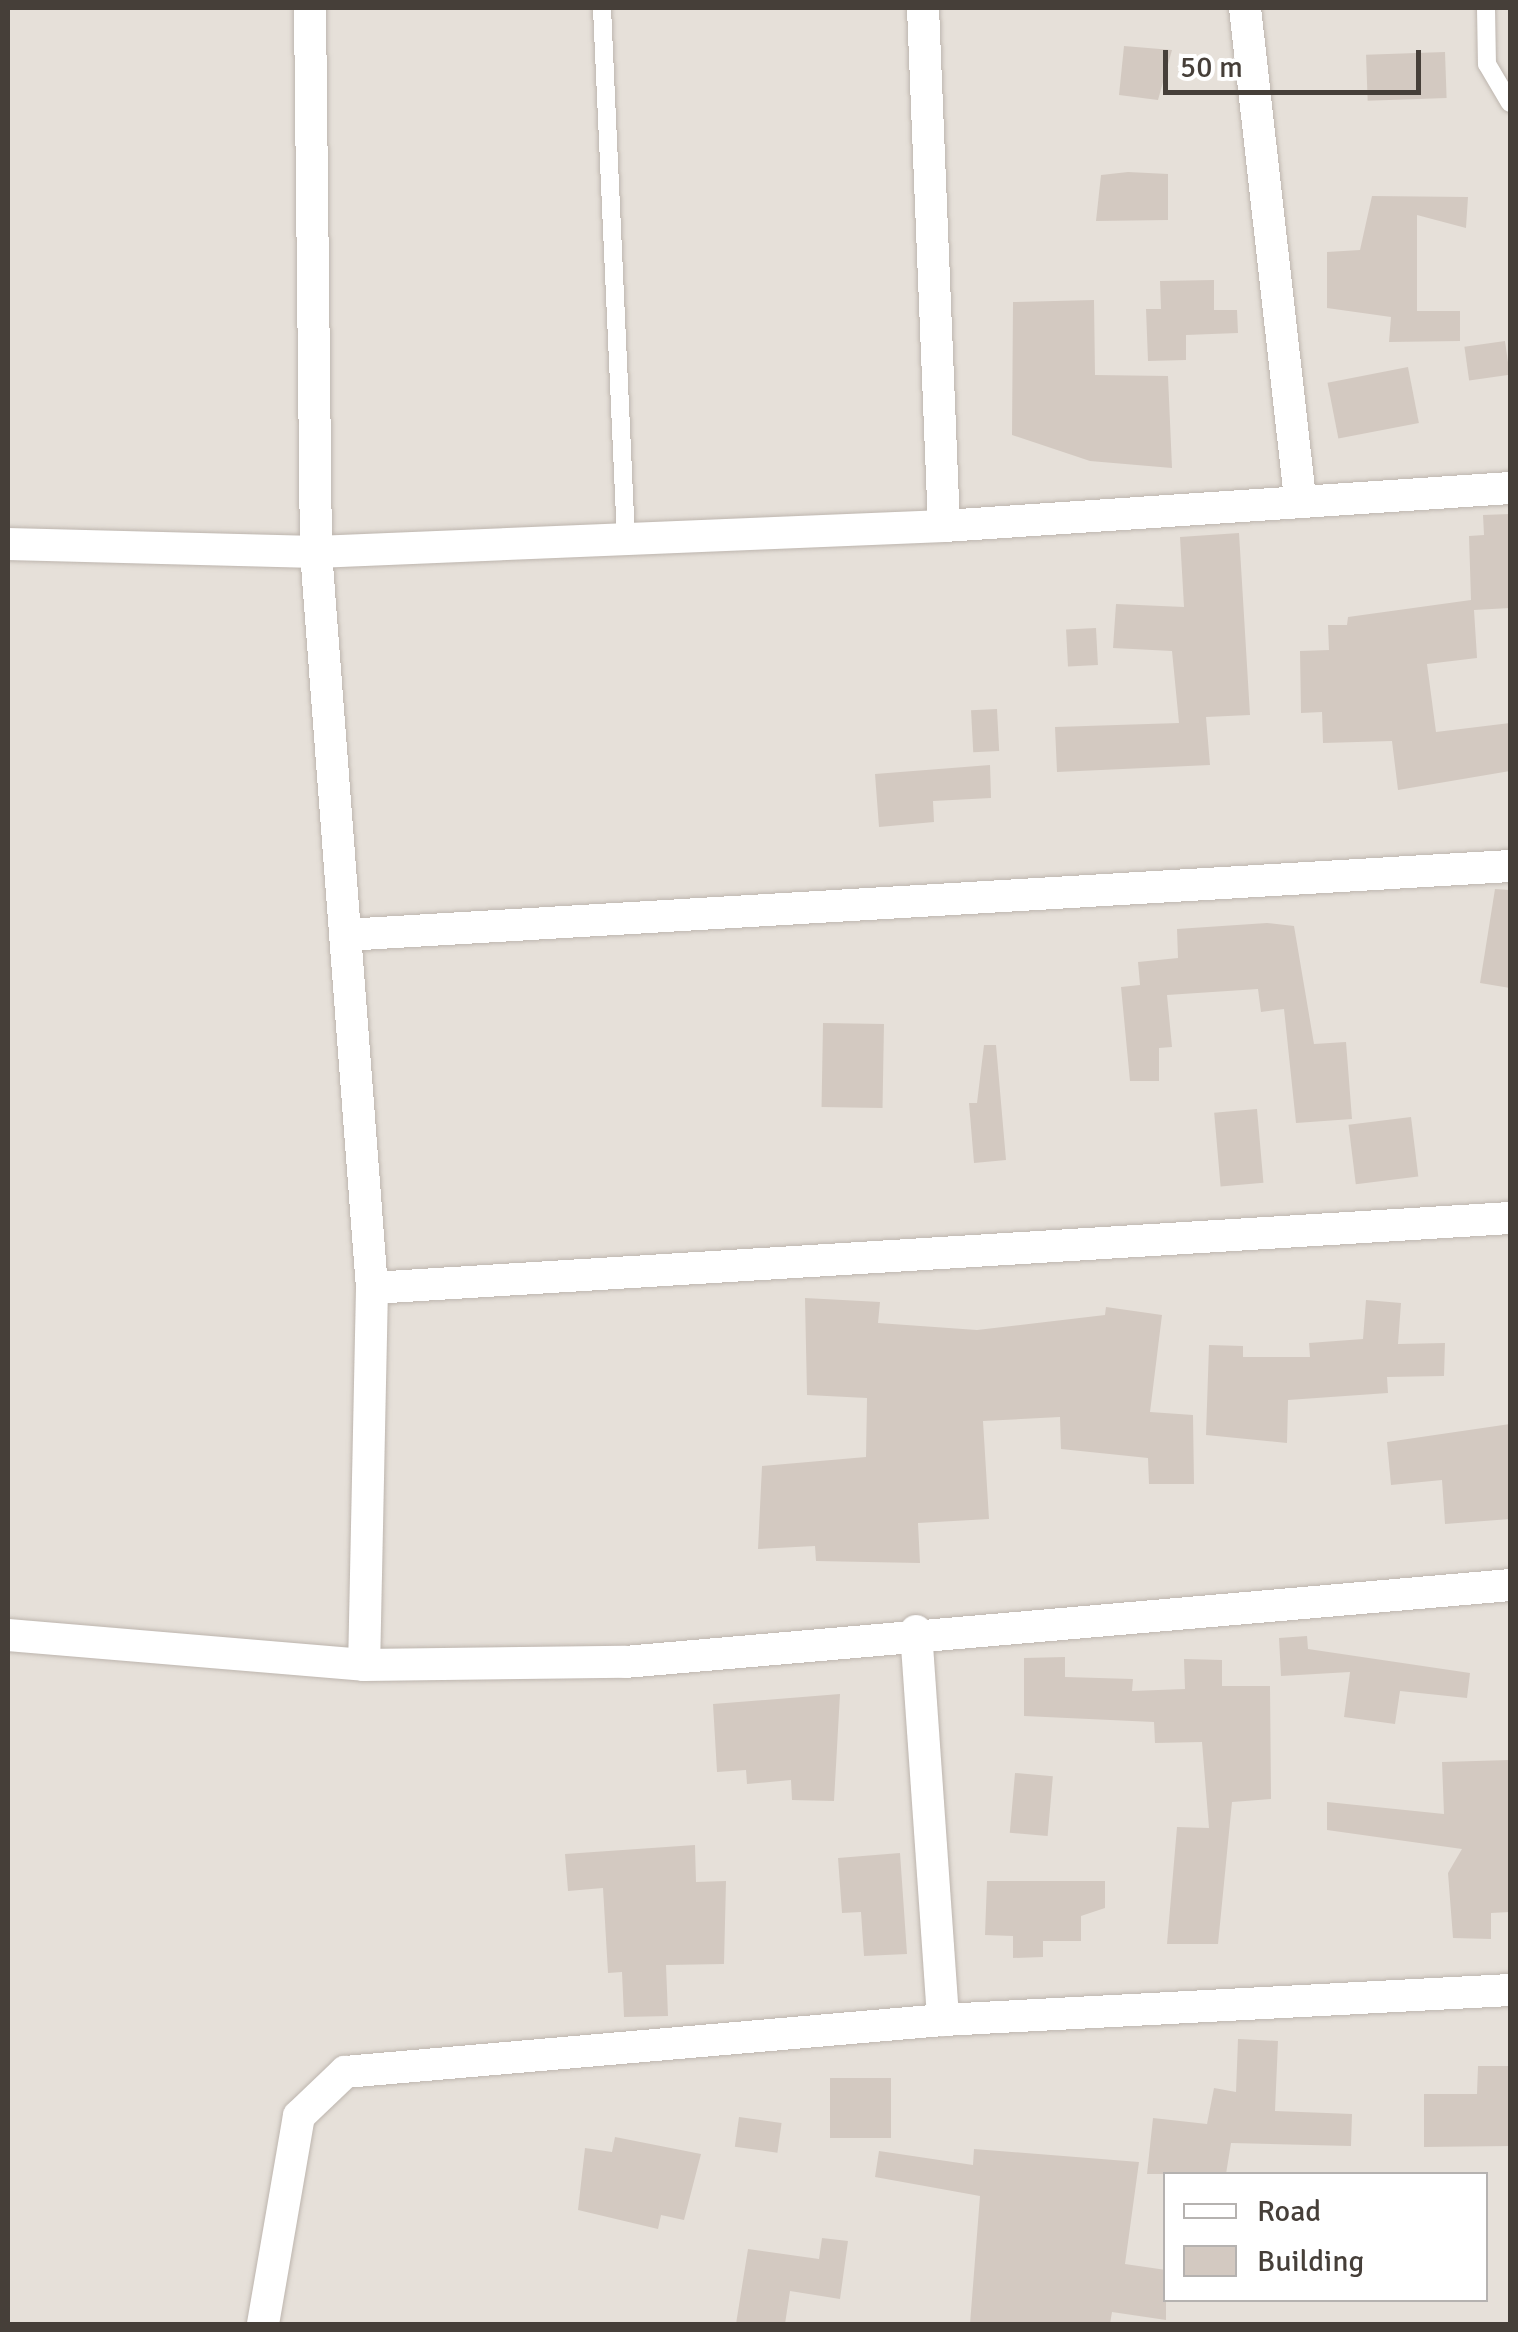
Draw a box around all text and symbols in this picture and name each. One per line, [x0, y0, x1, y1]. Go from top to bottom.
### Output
scale bar [1168, 30, 1426, 92]
text: 50 m [1180, 49, 1243, 86]
legend [1163, 2172, 1488, 2302]
text: Road [1257, 2193, 1321, 2230]
text: Building [1257, 2243, 1364, 2280]

